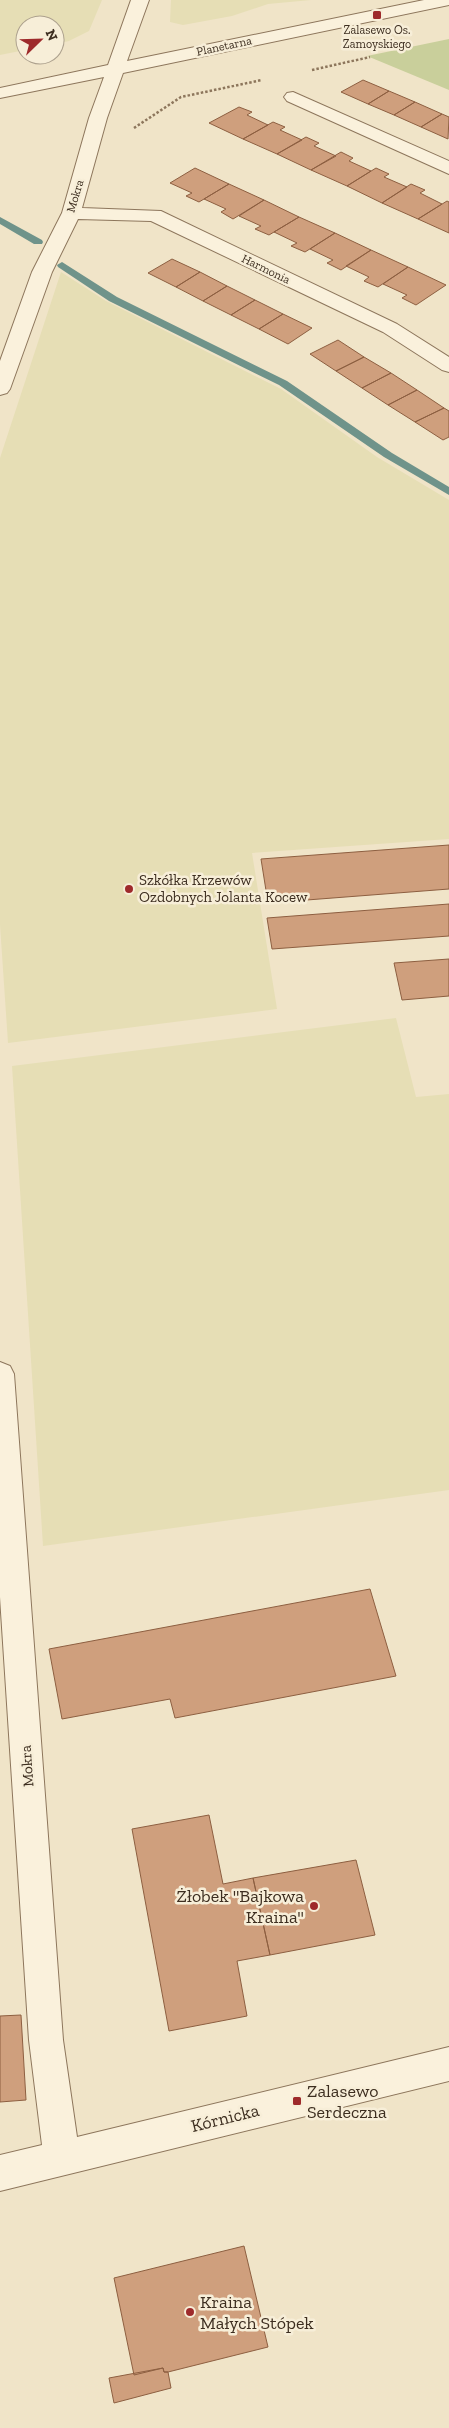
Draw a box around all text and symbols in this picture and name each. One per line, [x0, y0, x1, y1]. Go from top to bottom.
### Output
marker: Zalasewo Os. Zamoyskiego [371, 9, 383, 21]
north arrow [15, 15, 65, 65]
place label: Zalasewo Os. Zamoyskiego [343, 23, 411, 51]
text: N [42, 27, 62, 44]
street label: Planetarna [195, 33, 253, 59]
street label: Mokra [63, 178, 87, 214]
street label: Harmonia [239, 251, 293, 287]
place label: Szkółka Krzewów Ozdobnych Jolanta Kocew [139, 871, 308, 906]
marker: Szkółka Krzewów Ozdobnych Jolanta Kocew [123, 883, 135, 895]
street label: Mokra [17, 1744, 37, 1788]
place label: Żłobek "Bajkowa Kraina" [177, 1885, 304, 1928]
marker: Żłobek "Bajkowa Kraina" [308, 1900, 320, 1912]
place label: Zalasewo Serdeczna [307, 2080, 387, 2123]
marker: Zalasewo Serdeczna [291, 2095, 303, 2107]
street label: Kórnicka [189, 2099, 262, 2137]
place label: Kraina Małych Stópek [200, 2291, 314, 2334]
marker: Kraina Małych Stópek [184, 2306, 196, 2318]

